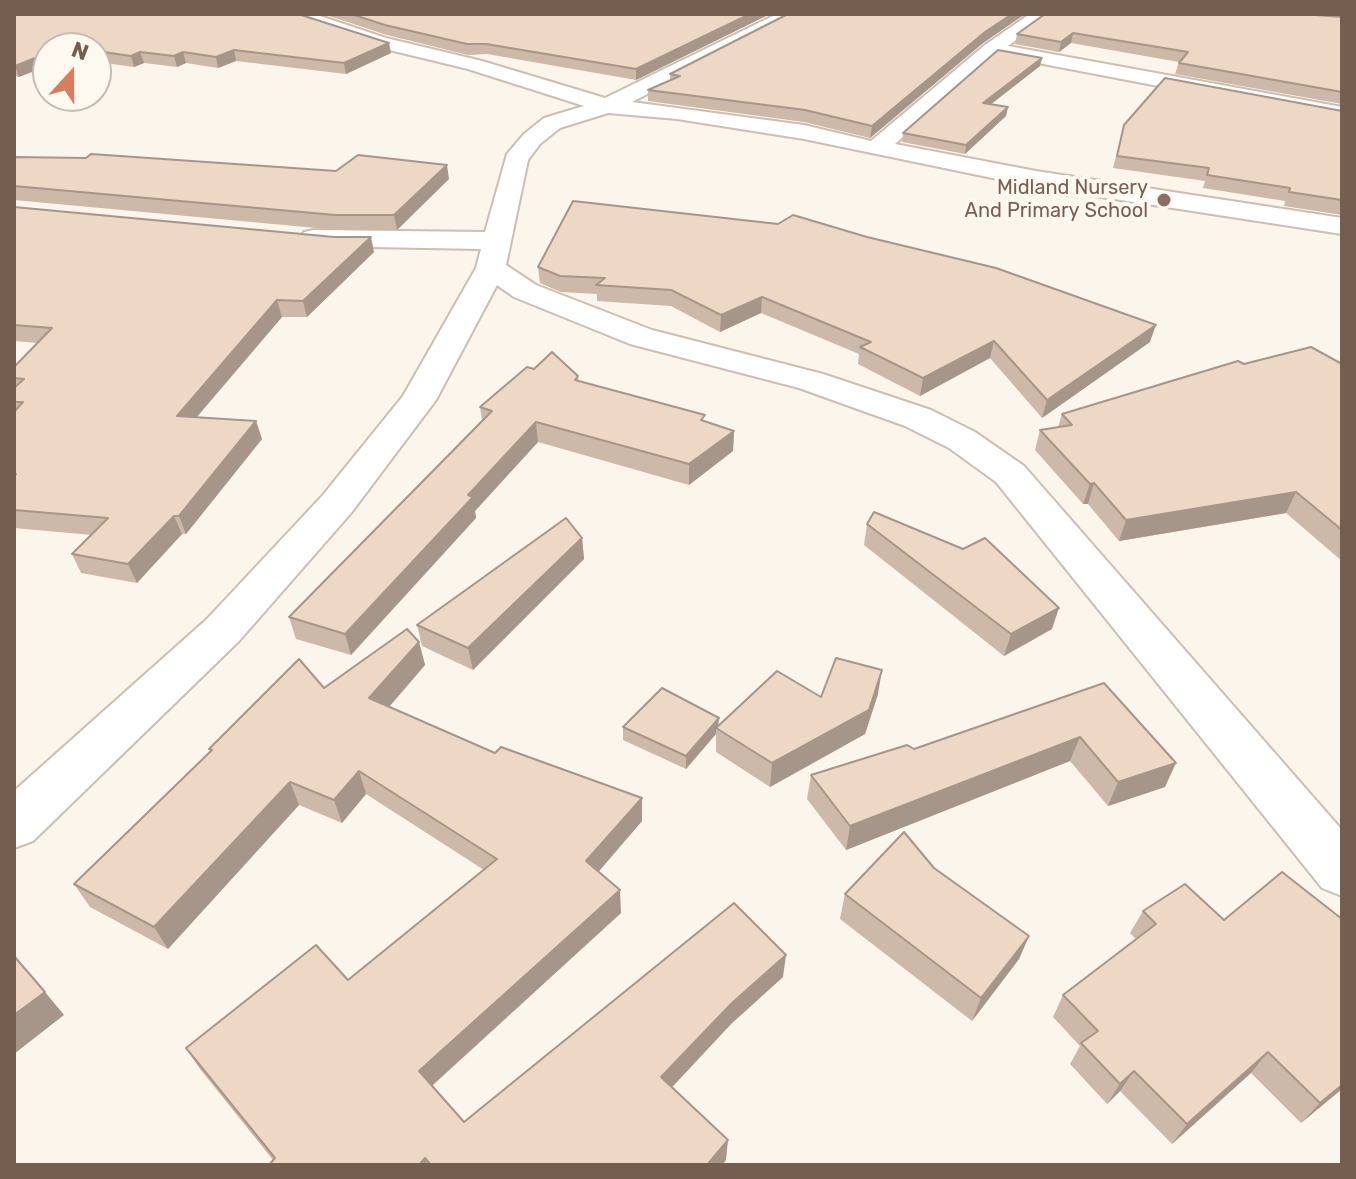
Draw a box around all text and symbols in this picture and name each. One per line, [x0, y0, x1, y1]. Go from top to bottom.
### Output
north arrow [32, 32, 112, 112]
text: N [68, 36, 92, 66]
place label: Midland Nursery And Primary School [965, 176, 1148, 223]
marker: Midland Nursery And Primary School [1155, 191, 1173, 209]

